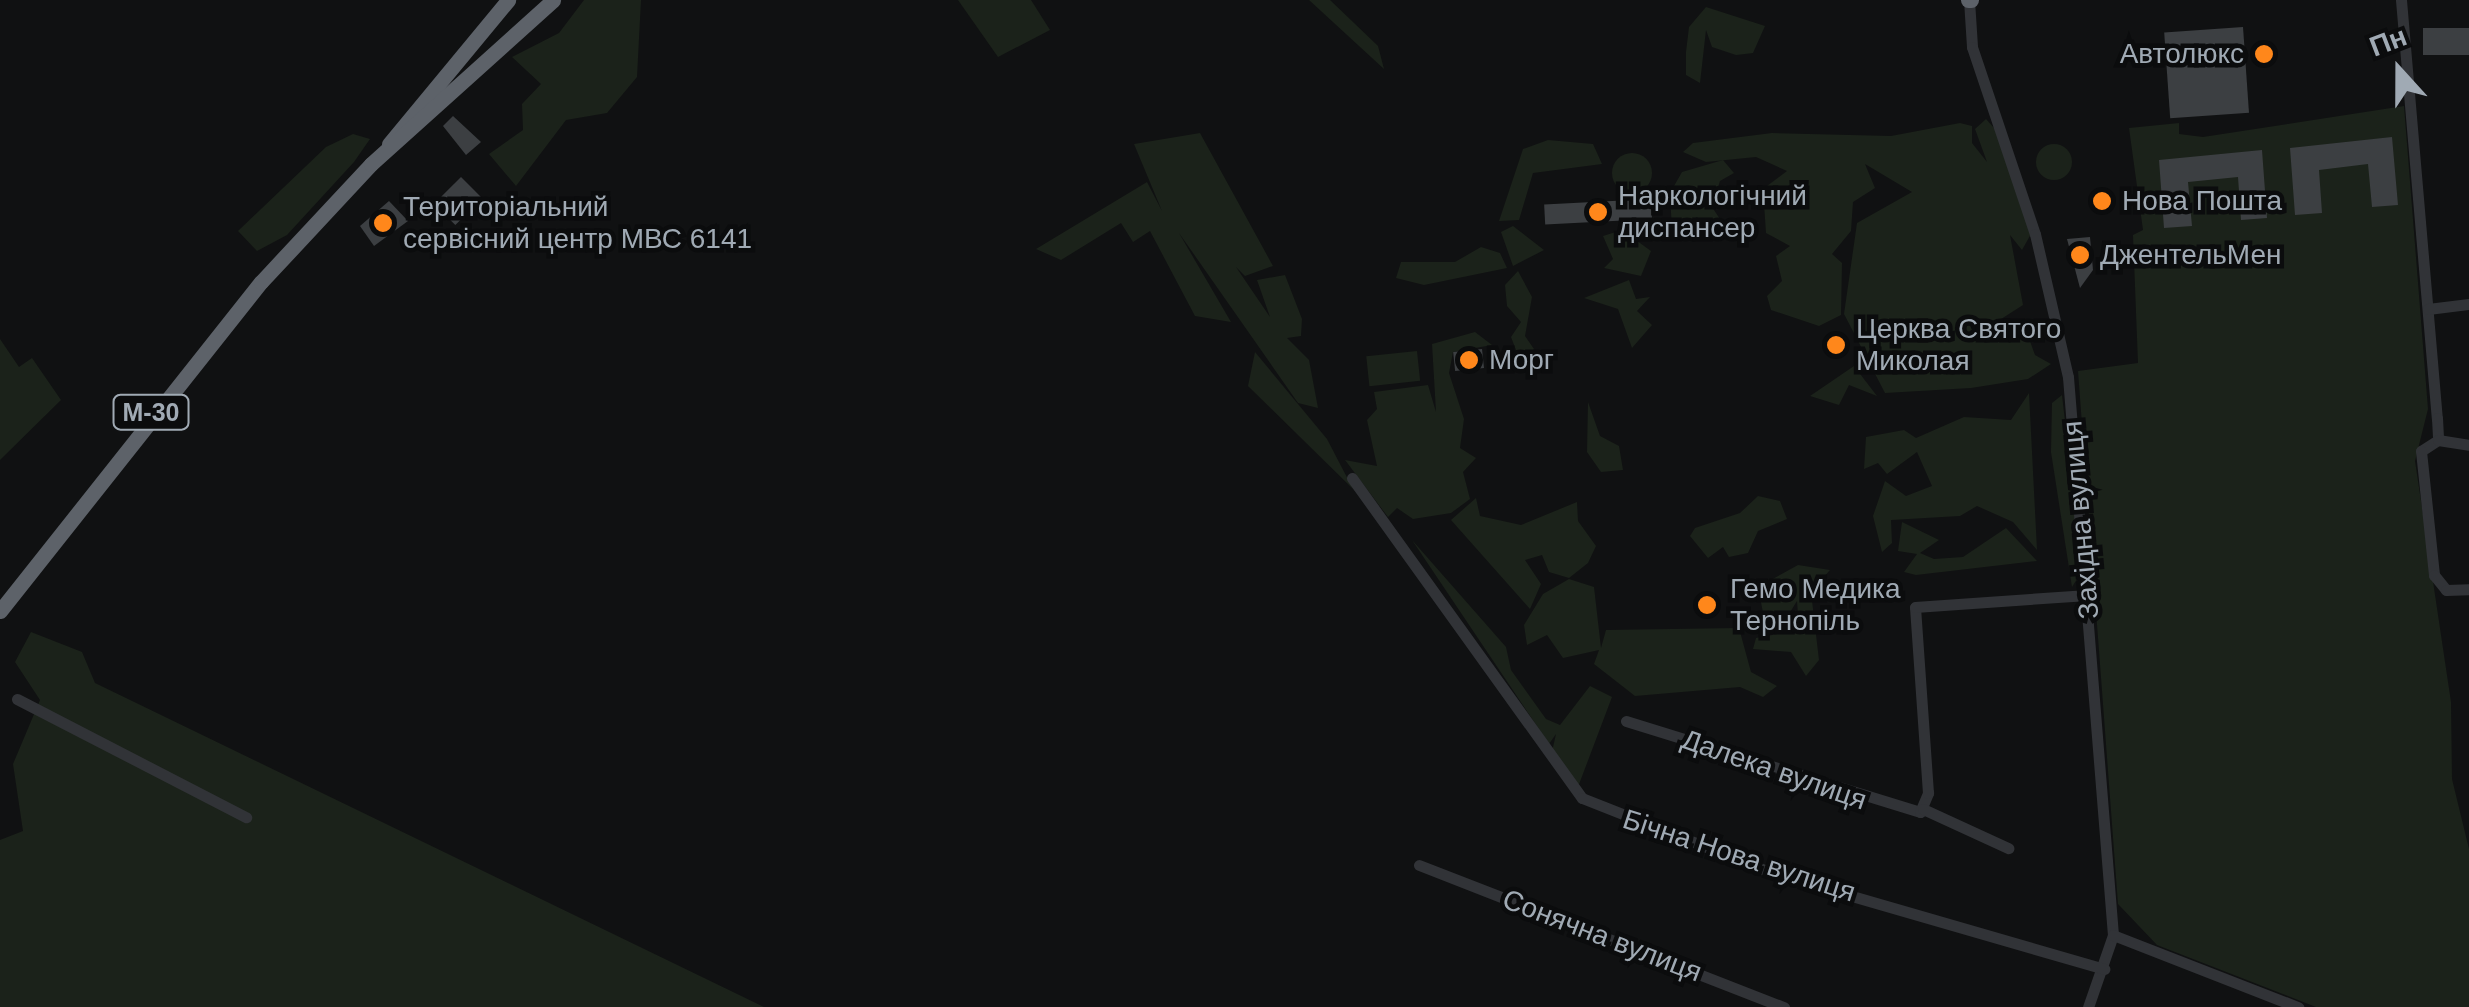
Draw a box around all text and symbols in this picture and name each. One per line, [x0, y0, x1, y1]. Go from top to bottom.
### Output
north arrow [2349, 20, 2449, 120]
text: Пн [2365, 20, 2411, 63]
place label: Автолюкс [2120, 37, 2244, 71]
marker: Автолюкс [2253, 43, 2275, 65]
place label: Наркологічний диспансер [1618, 179, 1807, 245]
place label: Нова Пошта [2122, 184, 2282, 218]
place label: Територіальний сервісний центр МВС 6141 [403, 190, 752, 256]
marker: Нова Пошта [2091, 190, 2113, 212]
marker: Наркологічний диспансер [1587, 201, 1609, 223]
marker: Територіальний сервісний центр МВС 6141 [372, 212, 394, 234]
place label: ДжентельМен [2100, 238, 2281, 272]
marker: ДжентельМен [2069, 244, 2091, 266]
place label: Церква Святого Миколая [1856, 312, 2061, 378]
marker: Церква Святого Миколая [1825, 334, 1847, 356]
place label: Морг [1489, 343, 1554, 377]
marker: Морг [1458, 349, 1480, 371]
road number: М-30 [111, 392, 191, 432]
street label: Західна вулиця [2056, 420, 2106, 620]
place label: Гемо Медика Тернопіль [1730, 572, 1900, 638]
marker: Гемо Медика Тернопіль [1694, 592, 1720, 618]
street label: Далека вулиця [1677, 723, 1871, 817]
street label: Бічна Нова вулиця [1618, 803, 1860, 909]
street label: Сонячна вулиця [1498, 883, 1706, 989]

